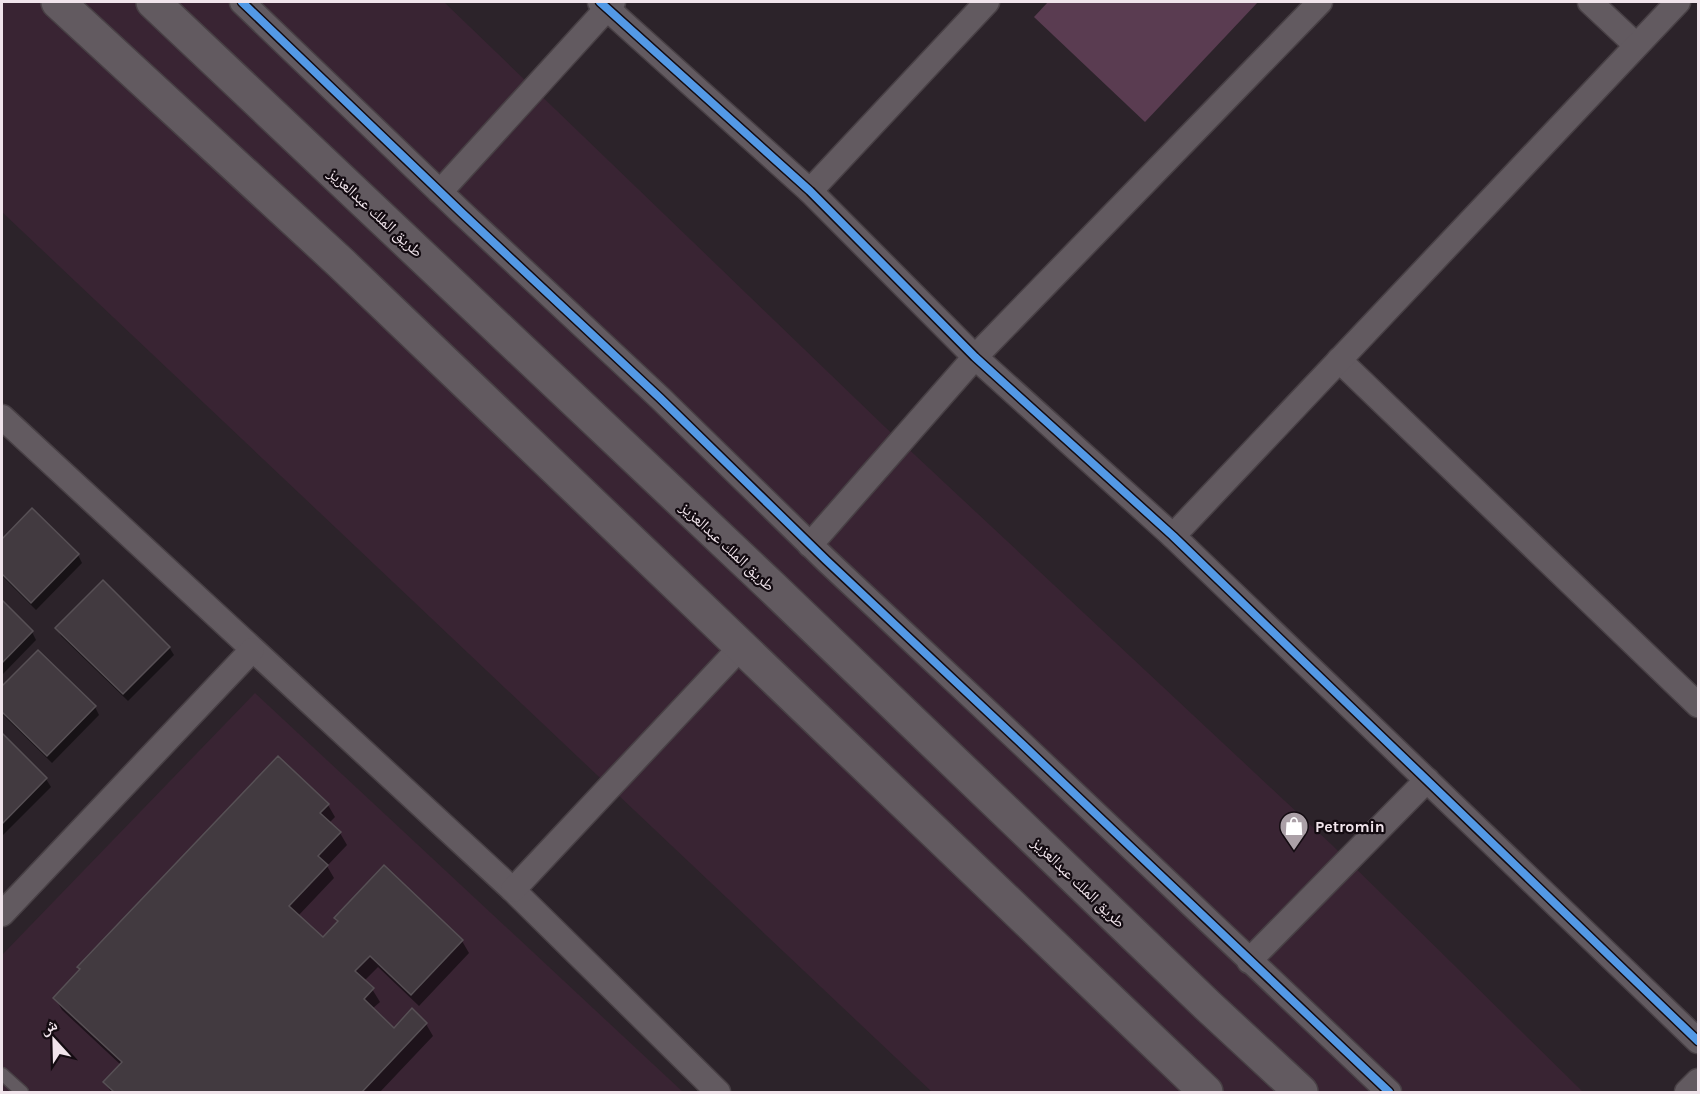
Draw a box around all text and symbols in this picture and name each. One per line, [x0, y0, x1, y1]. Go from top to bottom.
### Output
street label: طريق الملك عبدالعزيز [323, 163, 427, 262]
street label: طريق الملك عبدالعزيز [675, 497, 779, 596]
shop icon: Petromin [1278, 810, 1310, 852]
place label: Petromin [1315, 817, 1385, 836]
street label: طريق الملك عبدالعزيز [1027, 832, 1129, 932]
north arrow [24, 1010, 84, 1070]
text: ش [37, 1015, 60, 1039]

